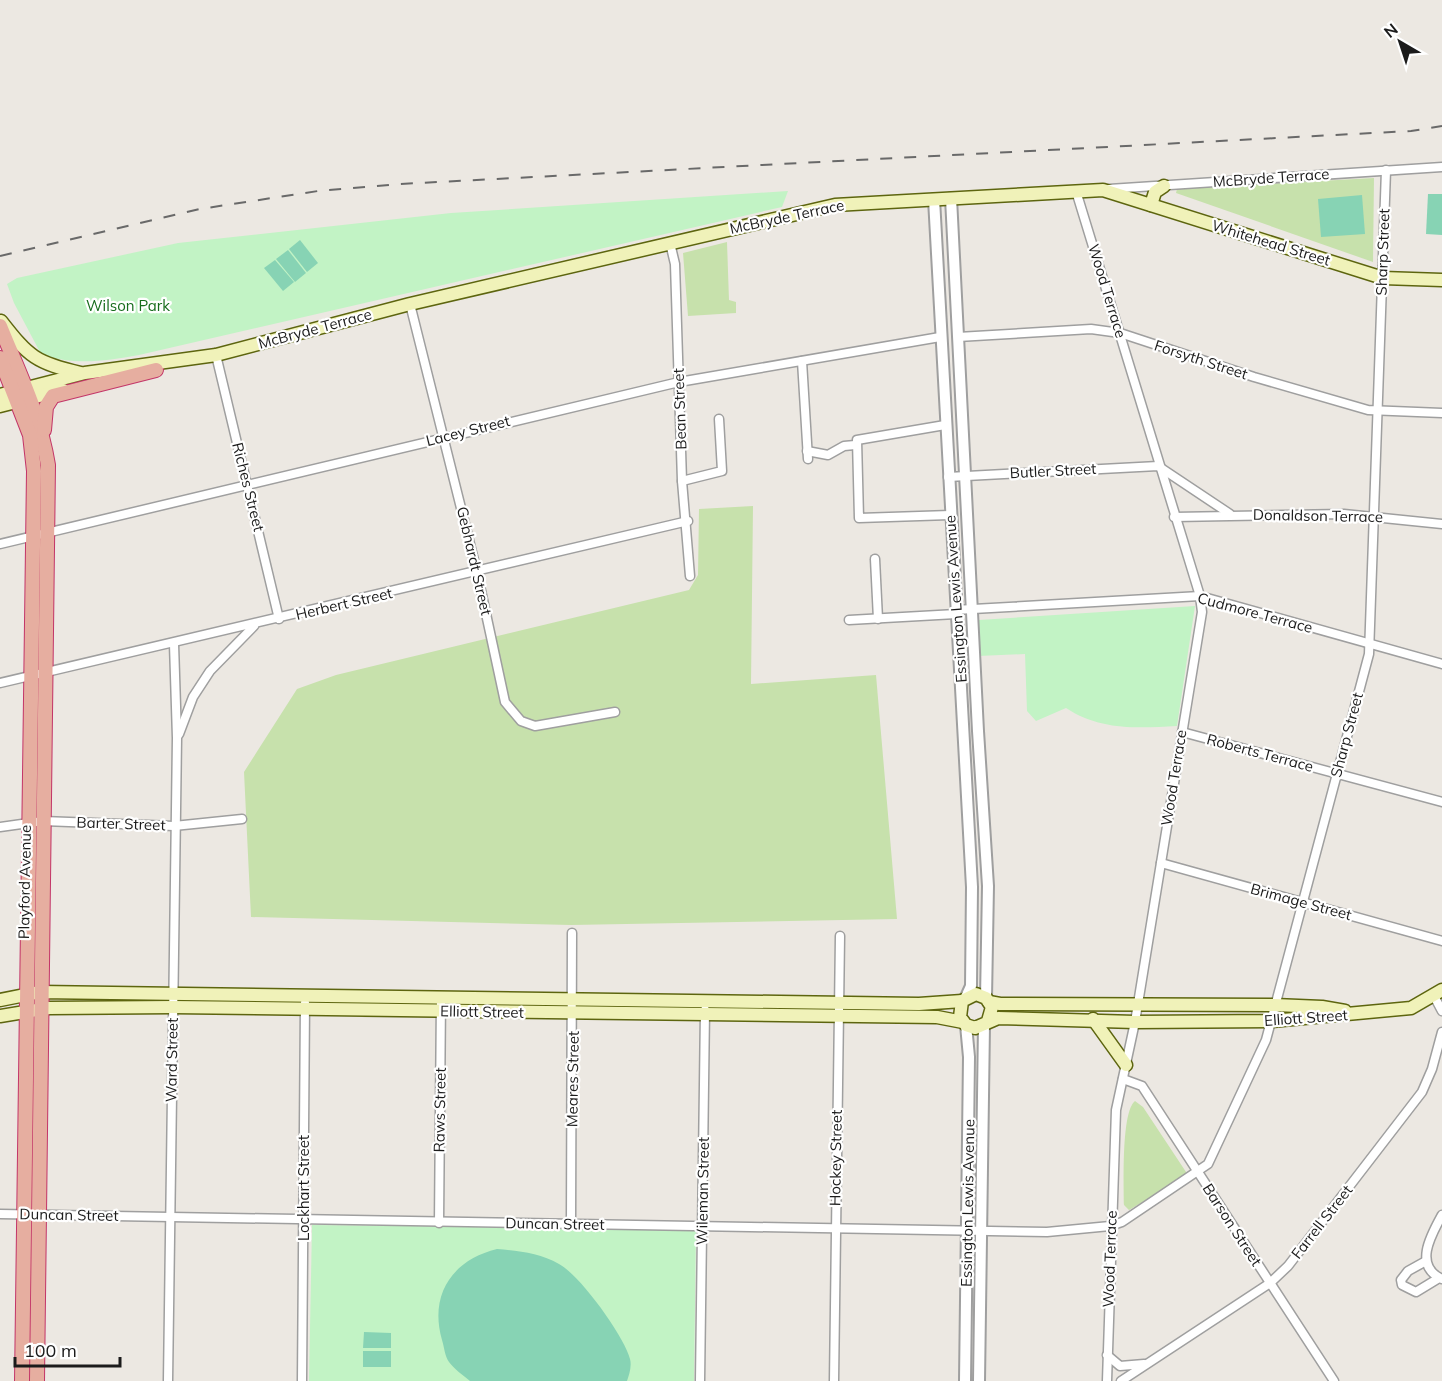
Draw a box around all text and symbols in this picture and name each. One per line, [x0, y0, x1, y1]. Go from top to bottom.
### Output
north arrow [1370, 12, 1430, 72]
text: N [1380, 19, 1402, 42]
street label: McBryde Terrace [1212, 164, 1330, 191]
street label: McBryde Terrace [728, 195, 846, 238]
street label: Sharp Street [1371, 208, 1394, 296]
street label: Whitehead Street [1210, 215, 1333, 270]
street label: Wood Terrace [1084, 242, 1131, 340]
park label: Wilson Park [86, 296, 170, 315]
street label: McBryde Terrace [256, 304, 374, 353]
street label: Forsyth Street [1152, 336, 1250, 384]
street label: Bean Street [669, 368, 690, 450]
street label: Lacey Street [424, 411, 512, 450]
street label: Riches Street [228, 440, 269, 533]
street label: Butler Street [1009, 459, 1097, 482]
street label: Gebhardt Street [453, 505, 496, 617]
street label: Donaldson Terrace [1253, 505, 1383, 526]
street label: Essington Lewis Avenue [940, 515, 971, 683]
street label: Herbert Street [294, 583, 394, 624]
street label: Cudmore Terrace [1196, 588, 1315, 637]
street label: Sharp Street [1326, 690, 1367, 779]
street label: Wood Terrace [1157, 728, 1190, 827]
street label: Roberts Terrace [1205, 729, 1316, 776]
street label: Barter Street [76, 812, 166, 835]
street label: Playford Avenue [14, 825, 35, 939]
street label: Brimage Street [1248, 879, 1354, 924]
street label: Elliott Street [440, 1001, 524, 1022]
street label: Elliott Street [1264, 1005, 1348, 1030]
street label: Ward Street [161, 1018, 182, 1102]
street label: Meares Street [562, 1031, 583, 1127]
street label: Raws Street [429, 1067, 450, 1153]
street label: Hockey Street [825, 1110, 846, 1206]
street label: Essington Lewis Avenue [957, 1119, 978, 1287]
street label: Lockhart Street [294, 1135, 313, 1241]
street label: Wileman Street [692, 1137, 713, 1245]
street label: Barson Street [1199, 1180, 1266, 1270]
street label: Farrell Street [1287, 1181, 1356, 1262]
street label: Duncan Street [19, 1204, 119, 1225]
street label: Wood Terrace [1098, 1210, 1121, 1308]
street label: Duncan Street [505, 1213, 605, 1234]
scale bar [15, 1330, 120, 1368]
text: 100 m [24, 1339, 77, 1362]

